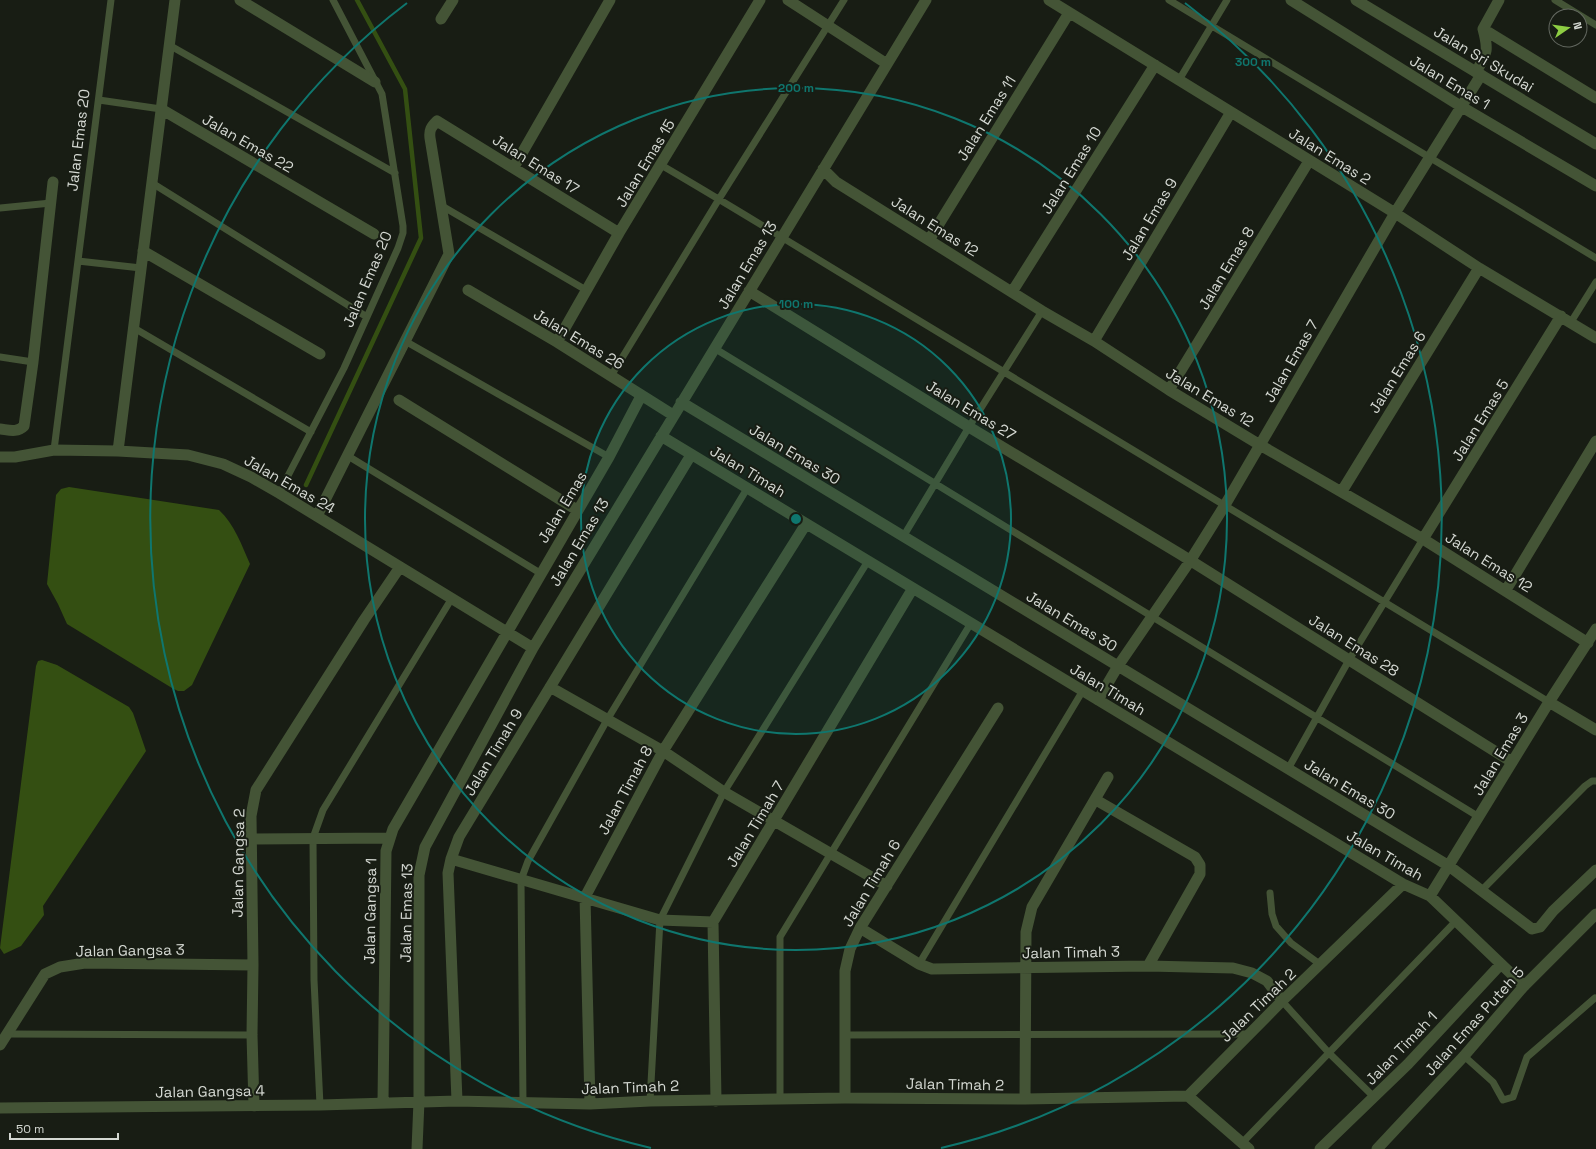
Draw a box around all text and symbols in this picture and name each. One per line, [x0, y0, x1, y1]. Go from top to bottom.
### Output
north arrow [1548, 8, 1588, 48]
text: N [1570, 21, 1585, 31]
street label: Jalan Sri Skudai [1431, 22, 1537, 96]
street label: Jalan Emas 1 [1406, 51, 1494, 113]
text: 300 m [1235, 54, 1271, 70]
street label: Jalan Emas 11 [952, 72, 1020, 164]
text: 200 m [778, 80, 814, 96]
street label: Jalan Emas 20 [62, 88, 94, 192]
street label: Jalan Emas 22 [199, 109, 297, 177]
street label: Jalan Emas 15 [611, 115, 679, 211]
street label: Jalan Emas 10 [1036, 123, 1106, 217]
street label: Jalan Emas 2 [1285, 123, 1375, 189]
street label: Jalan Emas 17 [489, 130, 583, 198]
street label: Jalan Emas 9 [1117, 174, 1181, 264]
street label: Jalan Emas 12 [888, 192, 982, 260]
street label: Jalan Emas 13 [713, 217, 781, 313]
street label: Jalan Emas 8 [1194, 223, 1258, 313]
street label: Jalan Emas 20 [338, 228, 396, 330]
text: 100 m [779, 296, 813, 312]
street label: Jalan Emas 26 [530, 304, 628, 374]
street label: Jalan Emas 7 [1260, 316, 1322, 406]
street label: Jalan Emas 6 [1364, 327, 1430, 417]
street label: Jalan Emas 12 [1162, 363, 1258, 431]
street label: Jalan Emas 5 [1447, 375, 1513, 465]
street label: Jalan Emas 27 [923, 376, 1019, 444]
street label: Jalan Emas 30 [746, 419, 844, 489]
street label: Jalan Timah [707, 441, 789, 501]
street label: Jalan Emas 24 [241, 450, 339, 518]
street label: Jalan Emas [533, 468, 591, 546]
street label: Jalan Emas 13 [545, 494, 613, 590]
centre of rings [789, 512, 803, 526]
street label: Jalan Emas 12 [1442, 528, 1536, 596]
street label: Jalan Emas 30 [1023, 586, 1121, 656]
street label: Jalan Emas 28 [1305, 610, 1403, 680]
street label: Jalan Timah [1067, 659, 1149, 719]
street label: Jalan Timah 9 [460, 705, 526, 799]
street label: Jalan Emas 3 [1468, 709, 1532, 799]
street label: Jalan Timah 8 [594, 742, 656, 838]
street label: Jalan Emas 30 [1301, 754, 1399, 824]
street label: Jalan Timah 7 [722, 777, 788, 871]
street label: Jalan Gangsa 2 [228, 808, 248, 918]
street label: Jalan Timah [1343, 825, 1427, 885]
street label: Jalan Timah 6 [838, 836, 904, 930]
street label: Jalan Gangsa 1 [360, 858, 380, 964]
street label: Jalan Emas 13 [396, 863, 416, 963]
street label: Jalan Gangsa 3 [75, 940, 185, 960]
street label: Jalan Timah 3 [1022, 942, 1120, 962]
street label: Jalan Emas Puteh 5 [1420, 963, 1528, 1079]
street label: Jalan Timah 2 [1216, 964, 1300, 1046]
street label: Jalan Timah 1 [1361, 1007, 1441, 1089]
street label: Jalan Timah 2 [906, 1074, 1004, 1094]
street label: Jalan Timah 2 [581, 1076, 679, 1098]
street label: Jalan Gangsa 4 [155, 1081, 265, 1101]
scale bar [10, 1115, 118, 1141]
text: 50 m [16, 1121, 44, 1137]

